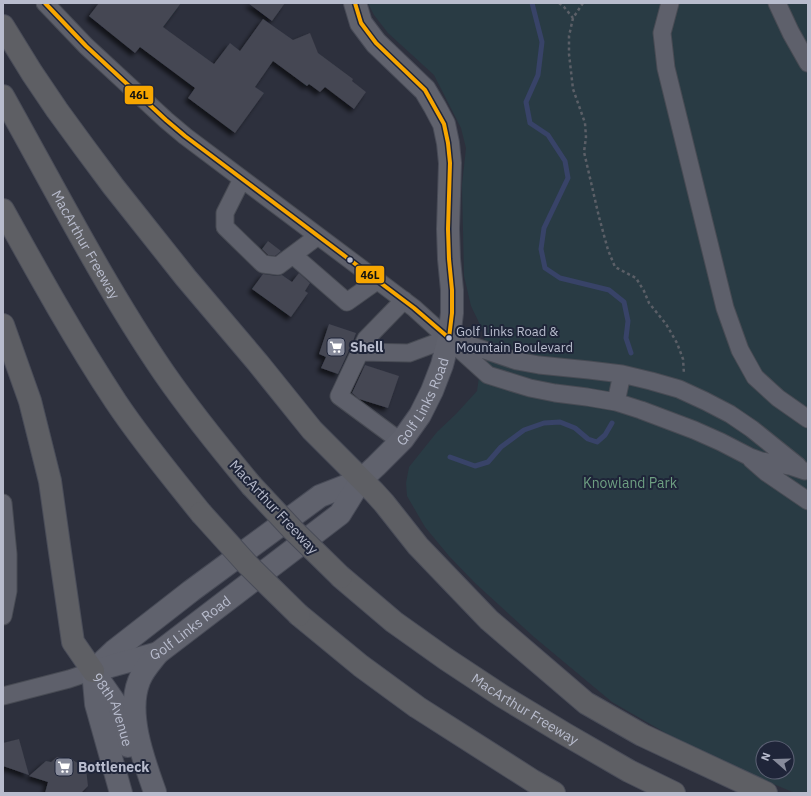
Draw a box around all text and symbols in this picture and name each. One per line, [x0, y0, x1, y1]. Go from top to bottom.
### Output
line badge: 46L [124, 85, 154, 105]
text: 46L [129, 88, 149, 102]
street label: MacArthur Freeway [48, 187, 124, 302]
unlabelled marker [345, 255, 355, 265]
line badge: 46L [355, 265, 385, 284]
text: 46L [360, 268, 380, 282]
place label: Golf Links Road & Mountain Boulevard [456, 323, 573, 356]
marker: Golf Links Road & Mountain Boulevard [444, 333, 454, 343]
supermarket icon: Shell [325, 336, 347, 358]
place label: Shell [350, 338, 383, 356]
street label: Golf Links Road [393, 356, 453, 449]
street label: MacArthur Freeway [226, 456, 322, 558]
park label: Knowland Park [583, 474, 678, 492]
street label: Golf Links Road [148, 592, 234, 664]
street label: 98th Avenue [88, 669, 137, 749]
street label: MacArthur Freeway [468, 669, 582, 749]
north arrow [755, 740, 795, 780]
text: N [758, 750, 774, 763]
supermarket icon: Bottleneck [53, 756, 75, 778]
place label: Bottleneck [78, 758, 150, 776]

